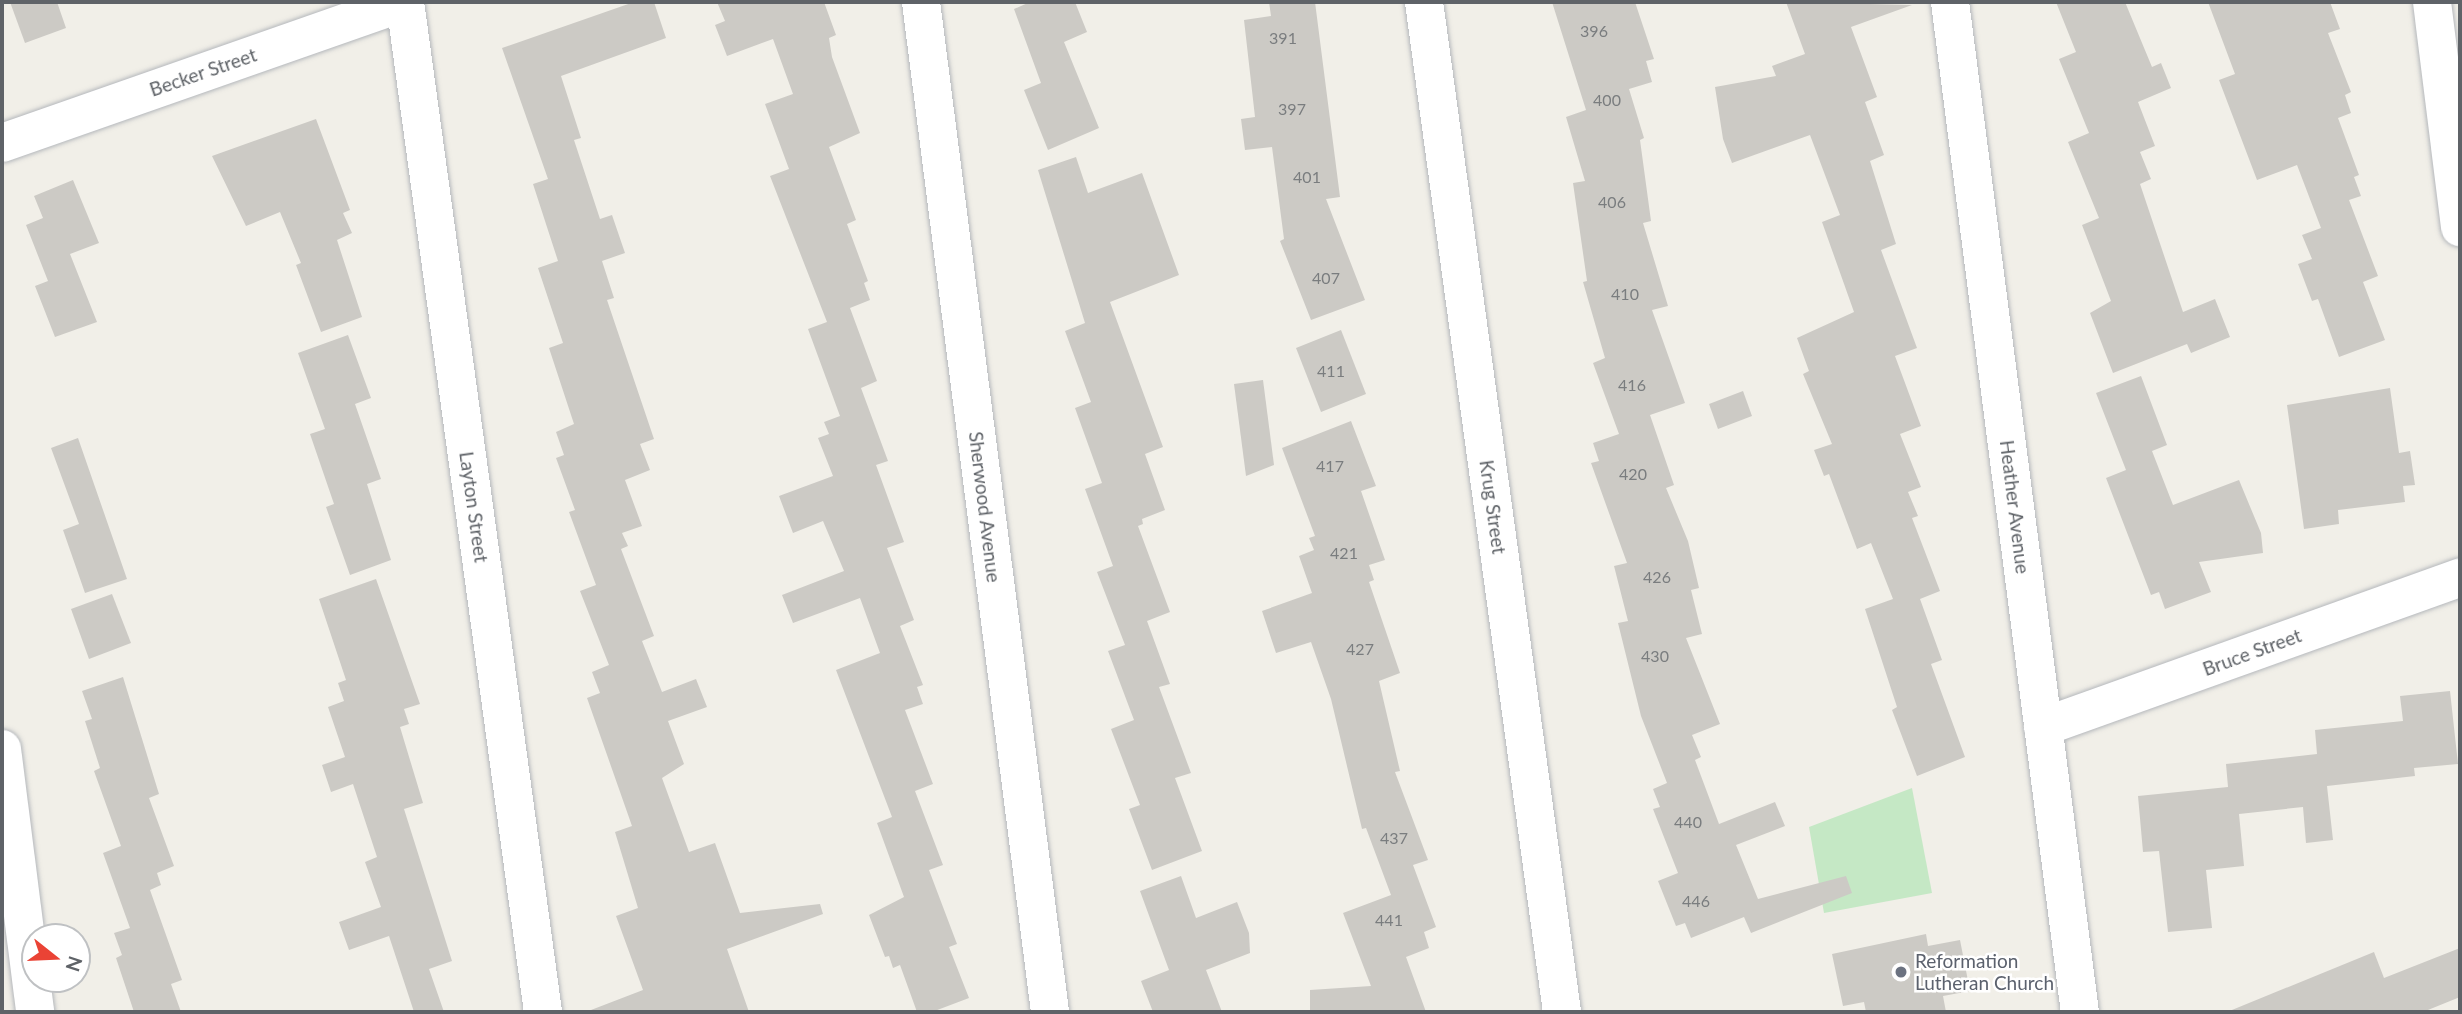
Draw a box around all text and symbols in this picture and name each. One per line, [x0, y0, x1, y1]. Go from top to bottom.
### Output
house number: 396 [1580, 21, 1608, 41]
house number: 391 [1269, 28, 1297, 48]
street label: Becker Street [146, 43, 260, 101]
house number: 400 [1593, 90, 1621, 110]
house number: 397 [1278, 99, 1306, 119]
house number: 401 [1293, 167, 1321, 187]
house number: 406 [1598, 192, 1626, 212]
house number: 407 [1312, 268, 1340, 288]
house number: 410 [1611, 284, 1639, 304]
house number: 411 [1317, 361, 1345, 381]
house number: 416 [1618, 375, 1646, 395]
street label: Sherwood Avenue [964, 430, 1006, 584]
street label: Heather Avenue [1995, 438, 2035, 576]
street label: Layton Street [455, 450, 493, 564]
house number: 417 [1316, 456, 1344, 476]
street label: Krug Street [1475, 458, 1511, 556]
house number: 420 [1619, 464, 1647, 484]
house number: 421 [1330, 543, 1358, 563]
house number: 426 [1643, 567, 1671, 587]
street label: Bruce Street [2200, 624, 2304, 680]
house number: 427 [1346, 639, 1374, 659]
house number: 430 [1641, 646, 1669, 666]
house number: 440 [1674, 812, 1702, 832]
house number: 437 [1380, 828, 1408, 848]
house number: 446 [1682, 891, 1710, 911]
house number: 441 [1375, 910, 1403, 930]
north arrow [21, 923, 91, 993]
place label: Reformation Lutheran Church [1915, 950, 2054, 994]
text: N [61, 954, 88, 975]
marker: Reformation Lutheran Church [1893, 964, 1909, 980]

